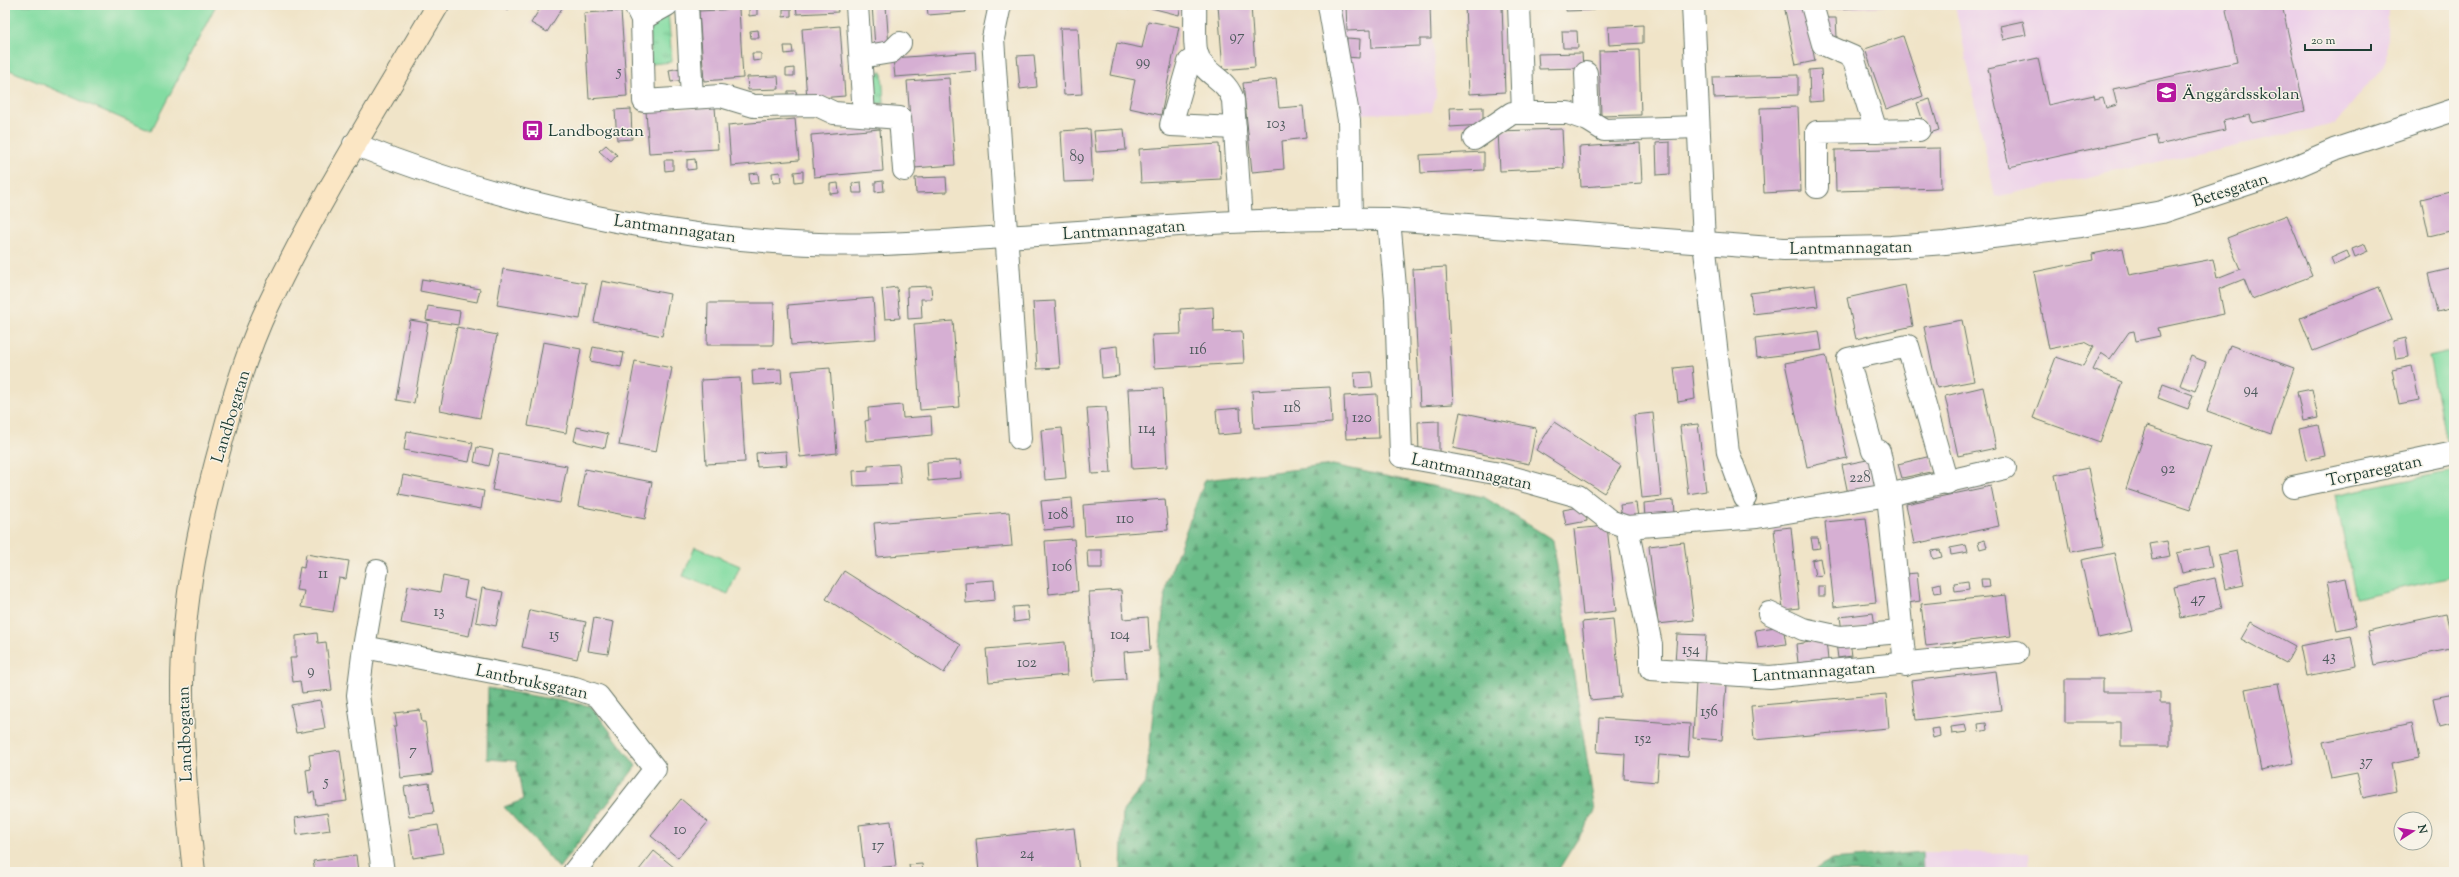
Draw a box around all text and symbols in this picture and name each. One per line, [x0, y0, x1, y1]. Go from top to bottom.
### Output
scale bar [2305, 26, 2371, 52]
house number: 97 [1230, 27, 1245, 48]
text: 20 m [2311, 32, 2336, 50]
house number: 99 [1136, 52, 1150, 73]
house number: 5 [615, 62, 622, 83]
school or university icon: Änggårdsskolan [2154, 80, 2180, 106]
place label: Änggårdsskolan [2182, 83, 2300, 107]
house number: 103 [1267, 114, 1285, 135]
bus stop icon: Landbogatan [519, 117, 545, 143]
place label: Landbogatan [548, 120, 644, 144]
house number: 89 [1070, 147, 1084, 168]
street label: Betesgatan [2190, 167, 2272, 214]
street label: Lantmannagatan [612, 210, 737, 250]
street label: Lantmannagatan [1062, 215, 1186, 247]
street label: Lantmannagatan [1789, 236, 1913, 262]
house number: 116 [1189, 340, 1207, 361]
street label: Landbogatan [206, 367, 257, 466]
house number: 94 [2244, 380, 2259, 401]
house number: 118 [1283, 398, 1301, 419]
house number: 120 [1352, 408, 1372, 429]
house number: 114 [1138, 419, 1156, 440]
street label: Lantmannagatan [1409, 448, 1534, 497]
street label: Torparegatan [2324, 450, 2424, 494]
house number: 92 [2161, 459, 2175, 480]
house number: 228 [1849, 468, 1871, 489]
house number: 108 [1048, 505, 1068, 526]
house number: 110 [1116, 509, 1134, 530]
house number: 106 [1052, 557, 1072, 578]
house number: 11 [318, 564, 328, 585]
house number: 47 [2190, 589, 2206, 610]
house number: 13 [433, 602, 445, 623]
house number: 15 [549, 625, 559, 646]
house number: 104 [1110, 625, 1130, 646]
house number: 154 [1682, 640, 1700, 661]
house number: 43 [2322, 647, 2336, 668]
house number: 102 [1017, 653, 1037, 674]
street label: Lantmannagatan [1752, 657, 1876, 689]
street label: Lantbruksgatan [473, 659, 590, 707]
house number: 9 [307, 661, 315, 682]
street label: Landbogatan [172, 686, 200, 782]
house number: 156 [1700, 702, 1718, 723]
house number: 152 [1634, 729, 1652, 750]
house number: 7 [409, 741, 417, 762]
house number: 37 [2359, 752, 2373, 773]
house number: 5 [322, 772, 329, 793]
north arrow [2393, 811, 2433, 851]
house number: 10 [674, 820, 687, 841]
text: N [2413, 822, 2431, 835]
house number: 17 [872, 836, 885, 857]
house number: 24 [1020, 844, 1035, 865]

